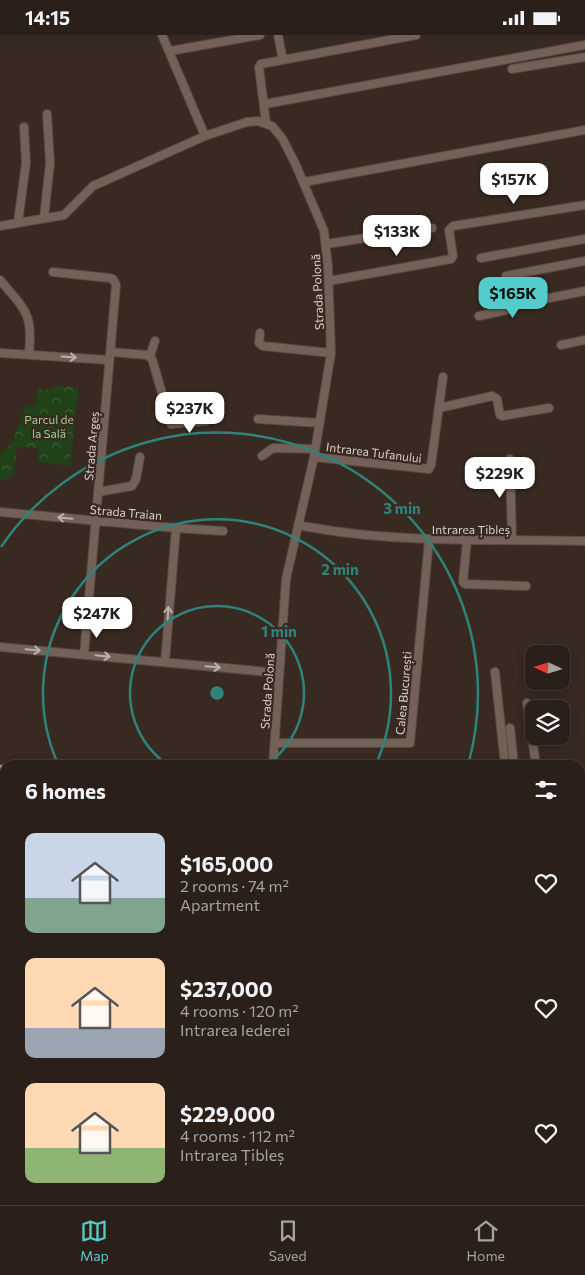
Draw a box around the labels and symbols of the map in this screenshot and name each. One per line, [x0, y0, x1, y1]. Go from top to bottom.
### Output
pin: $157K [479, 163, 549, 205]
pin: $133K [362, 215, 432, 257]
street label: Strada Polonă [308, 254, 326, 330]
pin: $165K [478, 277, 548, 319]
one-way arrow [61, 353, 77, 362]
pin: $237K [155, 391, 225, 434]
street label: Strada Argeș [81, 411, 102, 481]
park label: Parcul de la Sală [24, 412, 74, 440]
street label: Intrarea Tufanului [325, 439, 423, 465]
pin: $229K [465, 457, 535, 499]
text: 3 min [383, 499, 421, 517]
street label: Strada Traian [89, 502, 163, 522]
one-way arrow [57, 513, 73, 523]
street label: Intrarea Țibleș [432, 522, 510, 538]
text: 2 min [321, 560, 359, 578]
pin: $247K [62, 597, 132, 639]
one-way arrow [163, 606, 172, 622]
text: 1 min [261, 622, 297, 640]
one-way arrow [25, 645, 41, 655]
north arrow [525, 645, 570, 690]
street label: Calea București [392, 651, 415, 735]
one-way arrow [95, 652, 111, 661]
street label: Strada Polonă [257, 653, 277, 729]
one-way arrow [205, 662, 221, 672]
centre of rings [208, 684, 226, 702]

